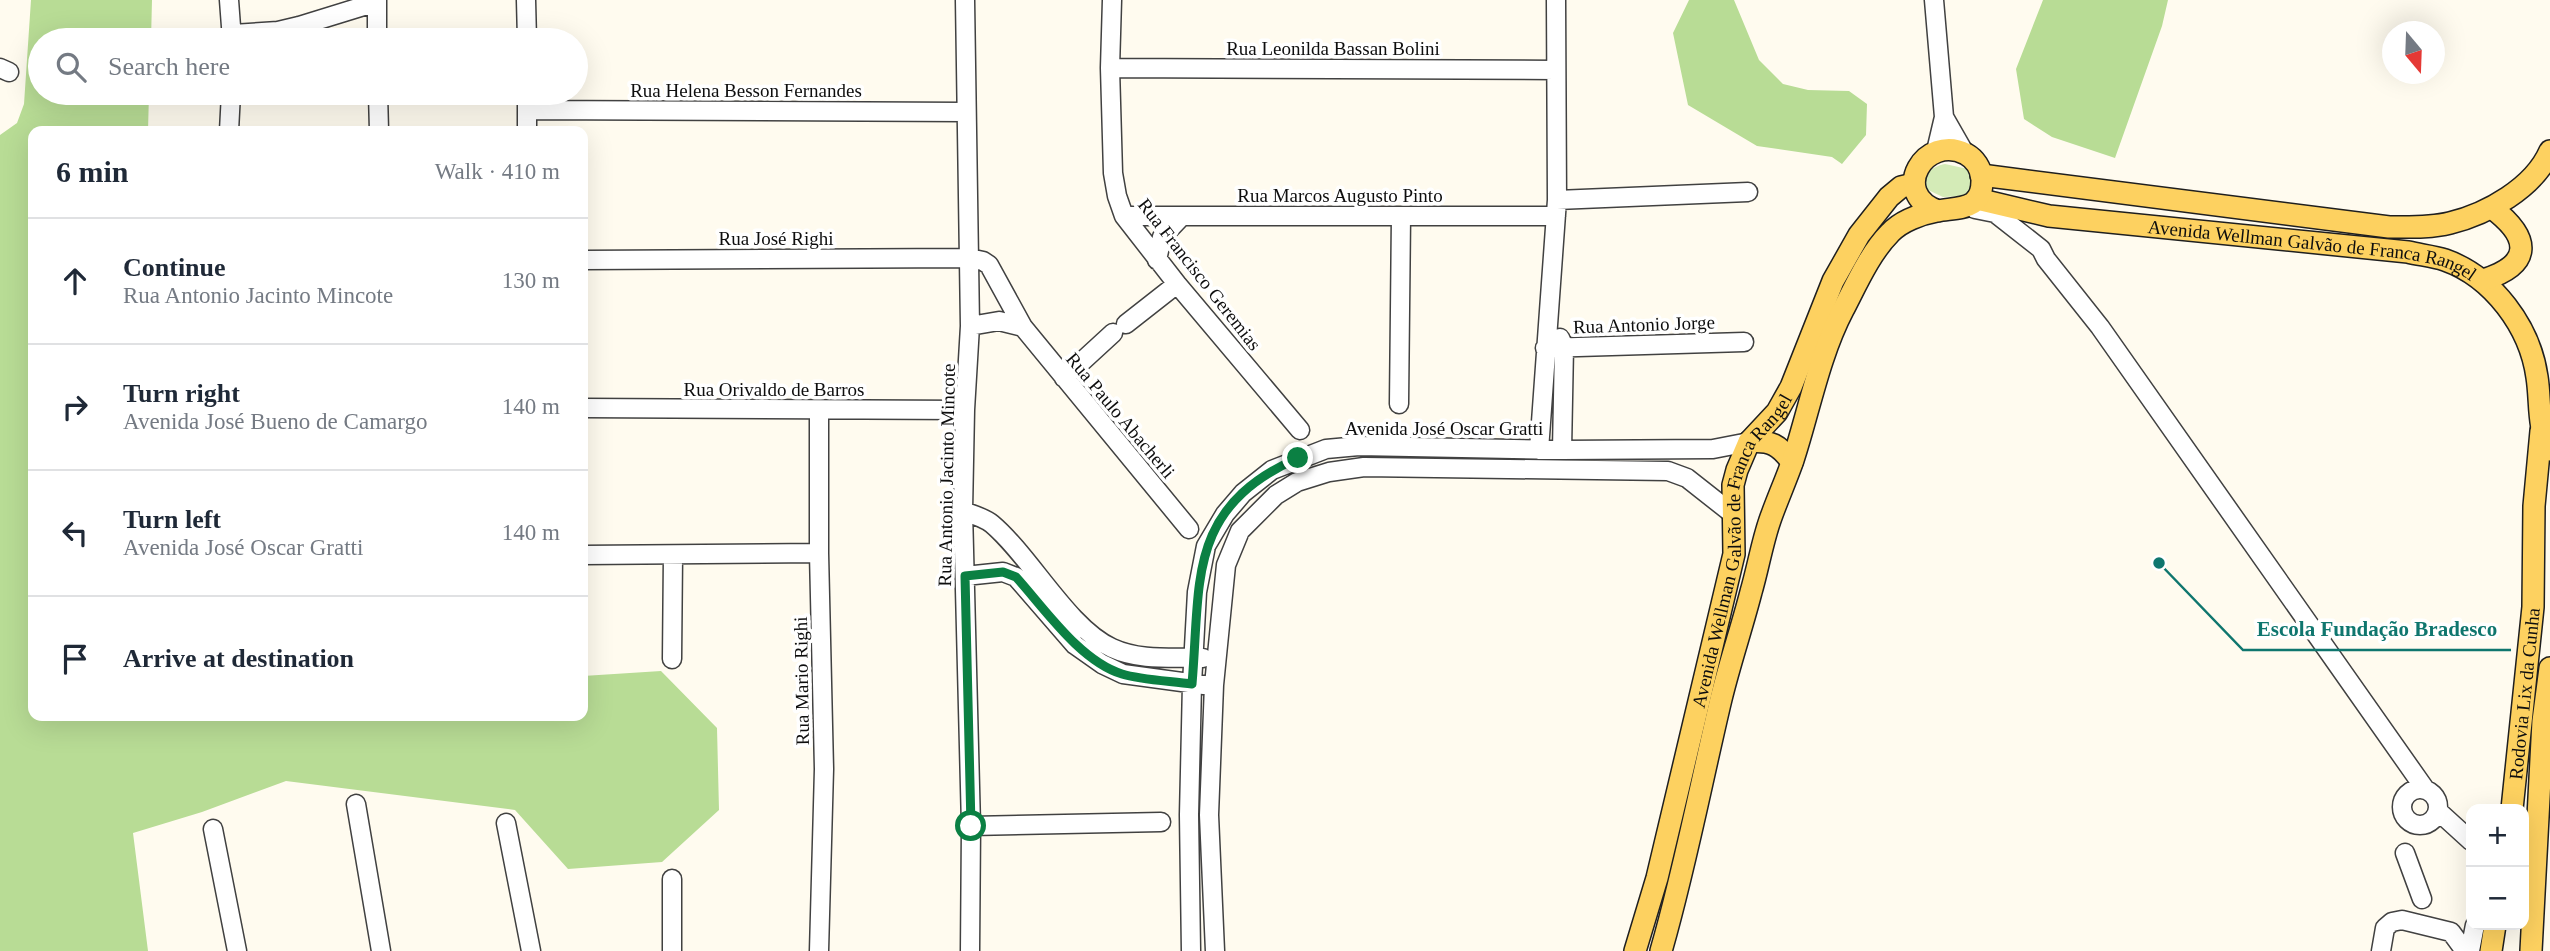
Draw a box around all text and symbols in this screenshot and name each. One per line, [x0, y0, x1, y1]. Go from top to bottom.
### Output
north arrow [2382, 21, 2445, 84]
search box [28, 28, 588, 105]
street label: Rua Leonilda Bassan Bolini [1226, 38, 1440, 59]
icon: search [52, 48, 90, 86]
text: Search here [108, 52, 230, 81]
street label: Rua Helena Besson Fernandes [630, 80, 862, 101]
text: 6 min [56, 155, 129, 188]
text: Walk · 410 m [435, 159, 560, 184]
street label: Rua Marcos Augusto Pinto [1237, 185, 1443, 206]
street label: Rua Francisco Geremias [1134, 194, 1265, 354]
street label: Avenida Wellman Galvão de Franca Rangel [2147, 216, 2480, 285]
street label: Rua José Righi [718, 228, 834, 249]
text: Continue [123, 253, 226, 282]
icon: ahead [56, 262, 94, 300]
text: 130 m [502, 268, 560, 293]
text: Rua Antonio Jacinto Mincote [123, 283, 393, 308]
street label: Rua Antonio Jorge [1573, 312, 1715, 337]
street label: Rua Paulo Abacherli [1062, 348, 1179, 482]
street label: Rua Antonio Jacinto Mincote [934, 363, 959, 587]
text: Turn right [123, 379, 240, 408]
street label: Rua Orivaldo de Barros [684, 379, 864, 400]
icon: right [56, 388, 94, 426]
street label: Avenida Wellman Galvão de Franca Rangel [1688, 390, 1796, 710]
text: 140 m [502, 394, 560, 419]
text: Avenida José Bueno de Camargo [123, 409, 427, 434]
street label: Avenida José Oscar Gratti [1345, 418, 1543, 439]
route end [1282, 442, 1313, 473]
text: Turn left [123, 505, 221, 534]
icon: left [56, 514, 94, 552]
text: 140 m [502, 520, 560, 545]
text: Avenida José Oscar Gratti [123, 535, 363, 560]
street label: Rodovia Lix da Cunha [2505, 606, 2544, 781]
callout: Escola Fundação Bradesco [2243, 608, 2511, 650]
street label: Rua Mario Righi [790, 616, 813, 746]
text: Escola Fundação Bradesco [2257, 617, 2497, 641]
icon: arrive [56, 640, 94, 678]
text: Arrive at destination [123, 644, 354, 673]
map controls [2466, 804, 2529, 930]
button: + [2466, 804, 2529, 867]
route start [955, 810, 986, 841]
button: − [2466, 867, 2529, 930]

